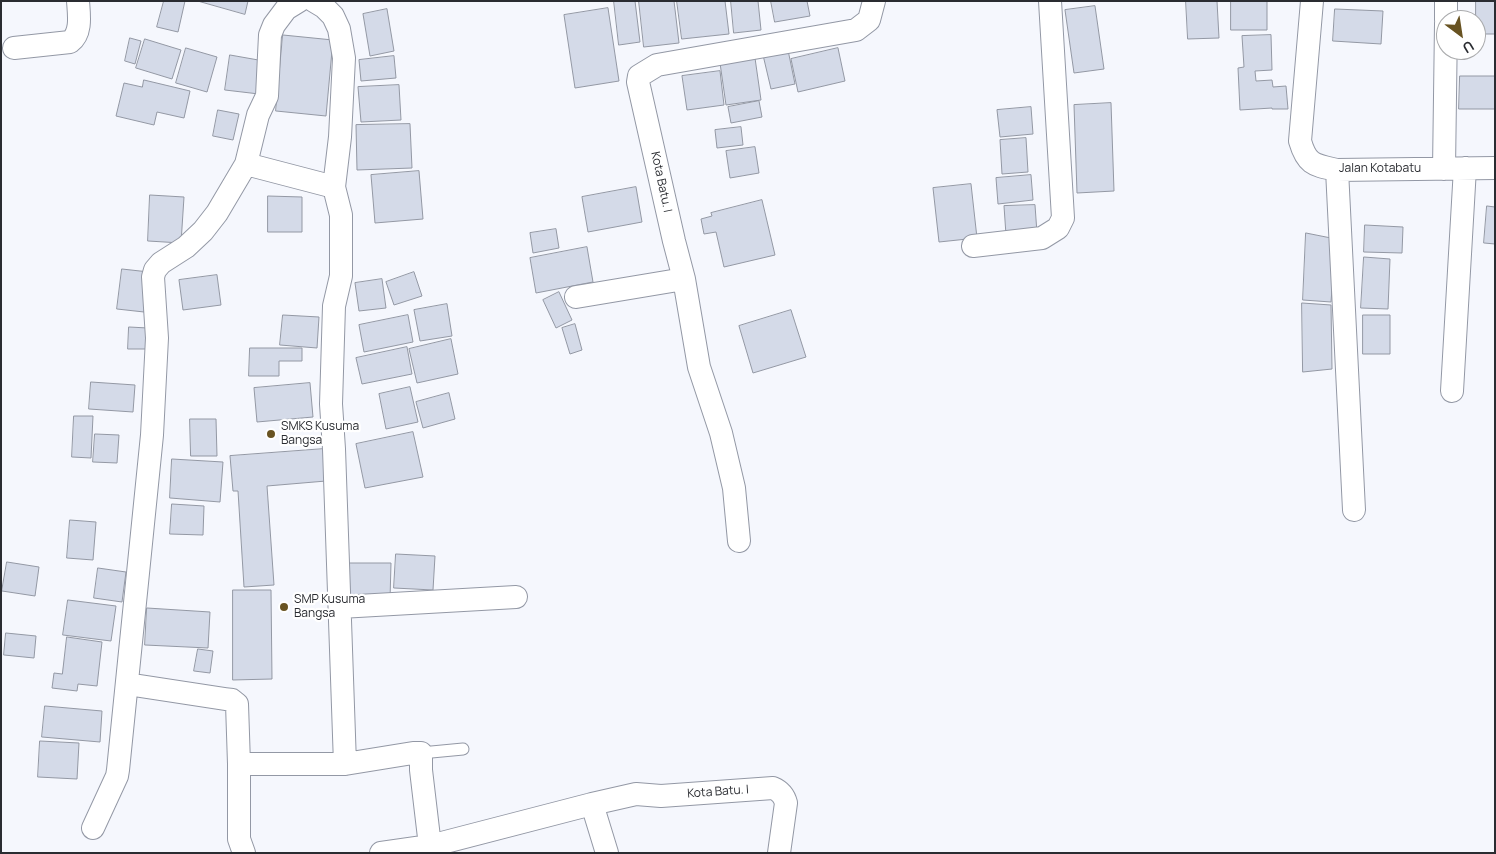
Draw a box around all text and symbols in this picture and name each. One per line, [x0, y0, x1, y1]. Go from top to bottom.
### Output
north arrow [1436, 10, 1486, 60]
text: U [1459, 37, 1478, 58]
street label: Kota Batu. I [648, 150, 674, 214]
street label: Jalan Kotabatu [1339, 162, 1421, 176]
place label: SMKS Kusuma Bangsa [281, 420, 359, 448]
marker: SMKS Kusuma Bangsa [265, 428, 277, 440]
place label: SMP Kusuma Bangsa [294, 593, 365, 621]
marker: SMP Kusuma Bangsa [278, 601, 290, 613]
street label: Kota Batu. I [687, 783, 749, 801]

